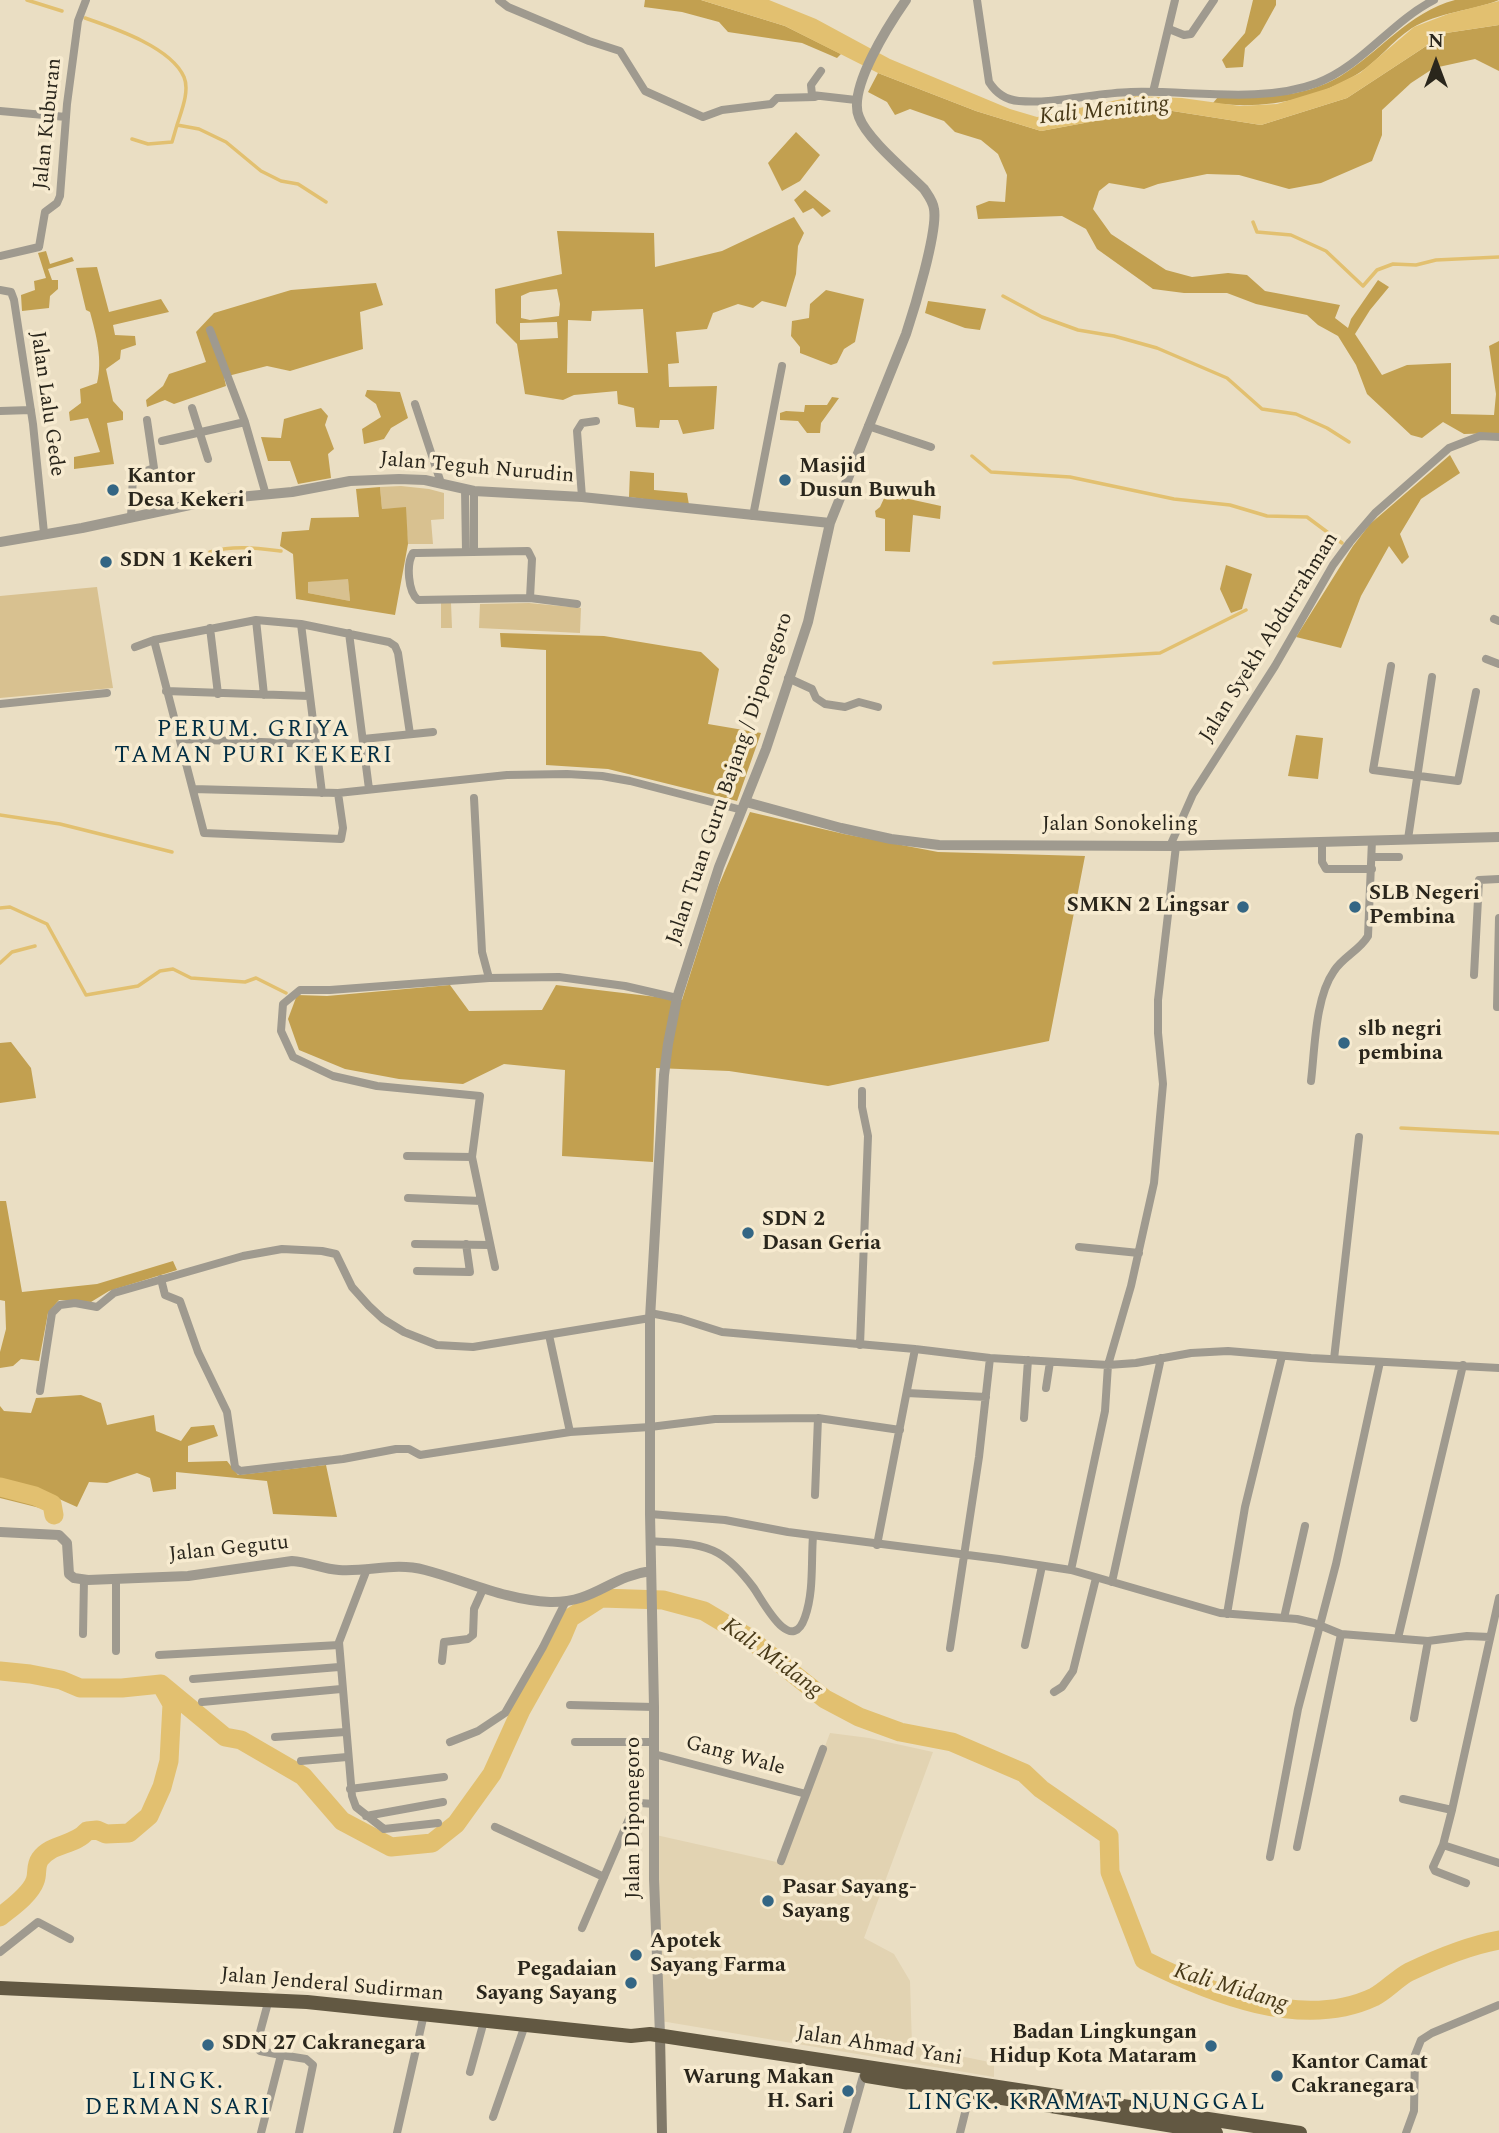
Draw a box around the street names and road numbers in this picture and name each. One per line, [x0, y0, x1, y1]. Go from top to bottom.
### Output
street label: Jalan Kuburan [30, 57, 68, 191]
street label: Jalan Lalu Gede [23, 330, 69, 478]
street label: Jalan Teguh Nurudin [379, 448, 575, 490]
street label: Jalan Syekh Abdurrahman [1195, 528, 1345, 748]
street label: Jalan Tuan Guru Bajang / Diponegoro [662, 610, 800, 948]
street label: Jalan Sonokeling [1042, 813, 1198, 839]
street label: Jalan Gegutu [168, 1531, 290, 1569]
street label: Gang Wale [683, 1732, 787, 1782]
street label: Jalan Diponegoro [622, 1737, 648, 1899]
street label: Jalan Jenderal Sudirman [219, 1964, 445, 2008]
street label: Jalan Ahmad Yani [794, 2021, 964, 2073]

